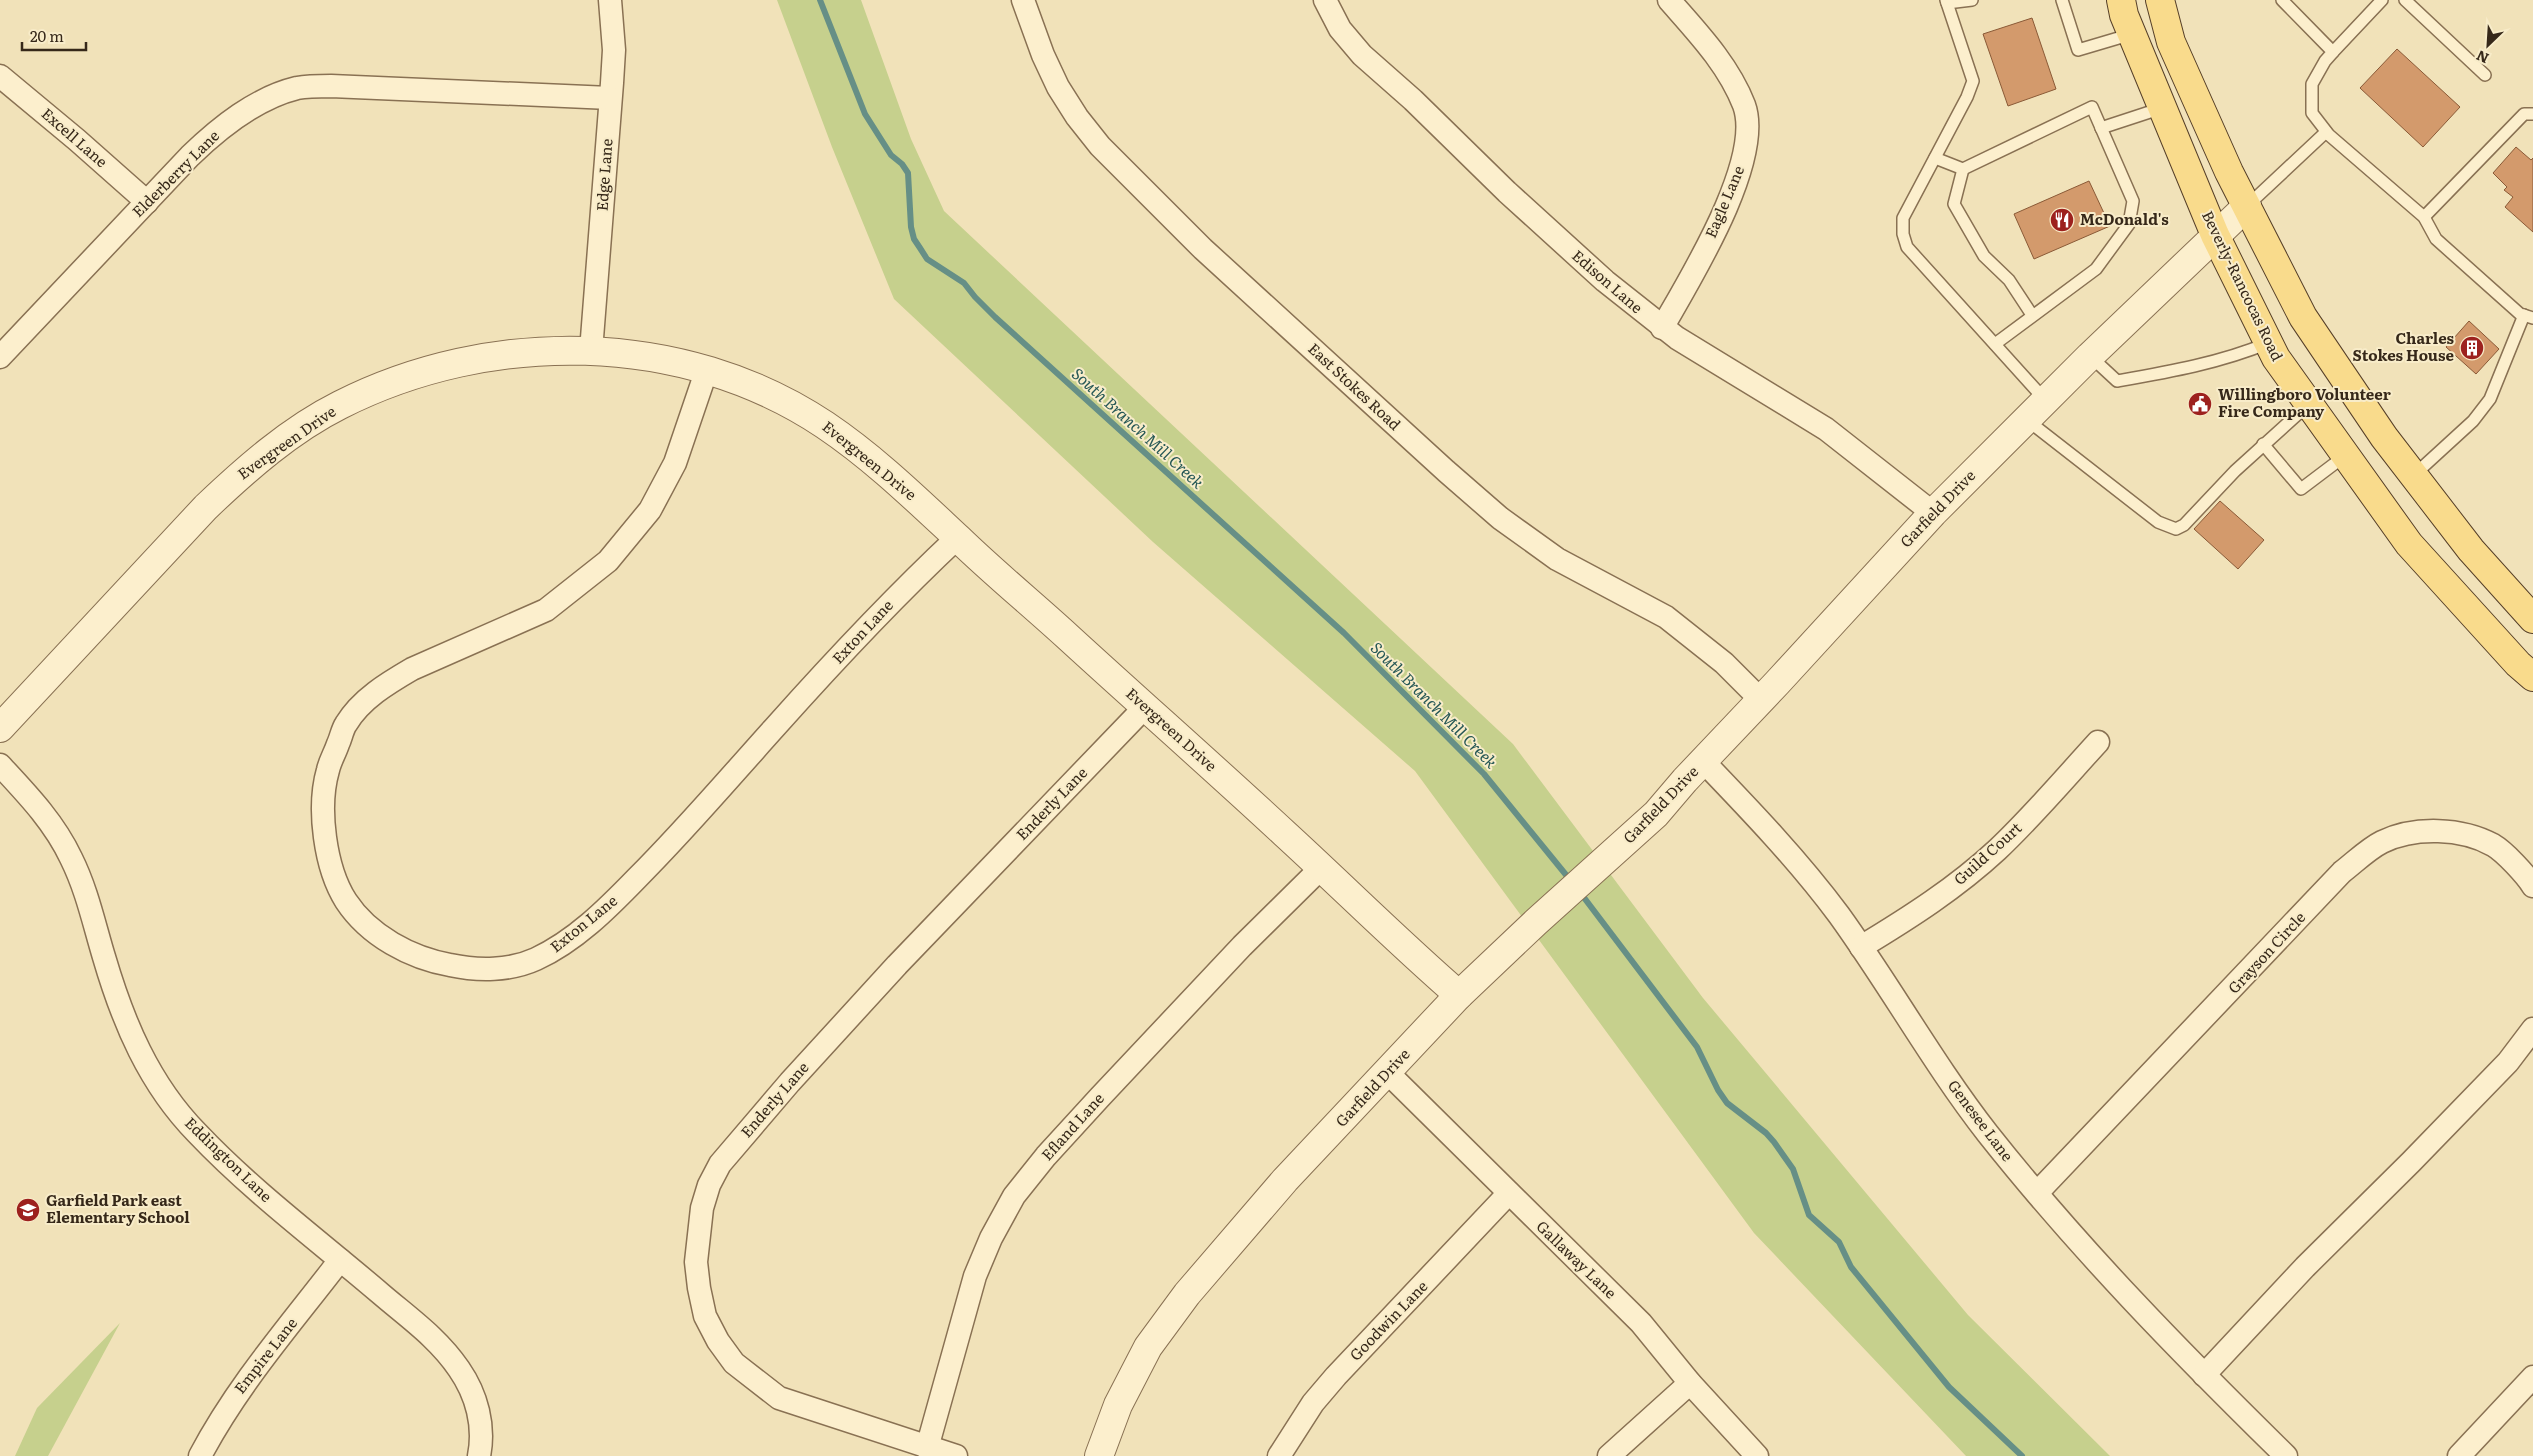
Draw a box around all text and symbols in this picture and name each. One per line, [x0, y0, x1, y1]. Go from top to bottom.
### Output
scale bar [22, 20, 86, 52]
north arrow [2463, 20, 2513, 70]
text: 20 m [30, 24, 64, 47]
text: N [2472, 46, 2492, 69]
street label: Excell Lane [37, 102, 113, 172]
street label: Elderberry Lane [126, 124, 224, 222]
street label: Edge Lane [589, 138, 618, 212]
street label: Eagle Lane [1698, 161, 1749, 241]
street label: Beverly-Rancocas Road [2197, 206, 2290, 364]
restaurant icon: McDonald's [2049, 207, 2075, 233]
place label: McDonald's [2080, 207, 2169, 230]
street label: Edison Lane [1568, 244, 1649, 318]
place label: Charles Stokes House [2353, 326, 2455, 366]
building icon: Charles Stokes House [2459, 335, 2485, 361]
street label: East Stokes Road [1304, 337, 1406, 435]
water label: South Branch Mill Creek [1067, 361, 1210, 493]
place label: Willingboro Volunteer Fire Company [2218, 382, 2391, 422]
public building icon: Willingboro Volunteer Fire Company [2187, 391, 2213, 417]
street label: Evergreen Drive [232, 399, 340, 484]
street label: Evergreen Drive [818, 415, 922, 505]
street label: Garfield Drive [1894, 464, 1980, 552]
street label: Exton Lane [826, 594, 898, 668]
water label: South Branch Mill Creek [1366, 635, 1504, 773]
street label: Evergreen Drive [1121, 682, 1223, 776]
street label: Garfield Drive [1617, 760, 1703, 848]
street label: Enderly Lane [1010, 761, 1092, 845]
street label: Guild Court [1948, 816, 2026, 890]
street label: Exton Lane [545, 888, 622, 957]
street label: Grayson Circle [2222, 906, 2310, 998]
street label: Garfield Drive [1329, 1042, 1415, 1131]
street label: Enderly Lane [734, 1056, 814, 1142]
street label: Genesee Lane [1943, 1075, 2020, 1166]
street label: Efland Lane [1035, 1087, 1109, 1165]
street label: Eddington Lane [180, 1111, 278, 1207]
place label: Garfield Park east Elementary School [46, 1188, 190, 1228]
school or university icon: Garfield Park east Elementary School [15, 1197, 41, 1223]
street label: Gallaway Lane [1532, 1215, 1622, 1303]
street label: Goodwin Lane [1344, 1275, 1432, 1365]
street label: Empire Lane [228, 1312, 302, 1398]

